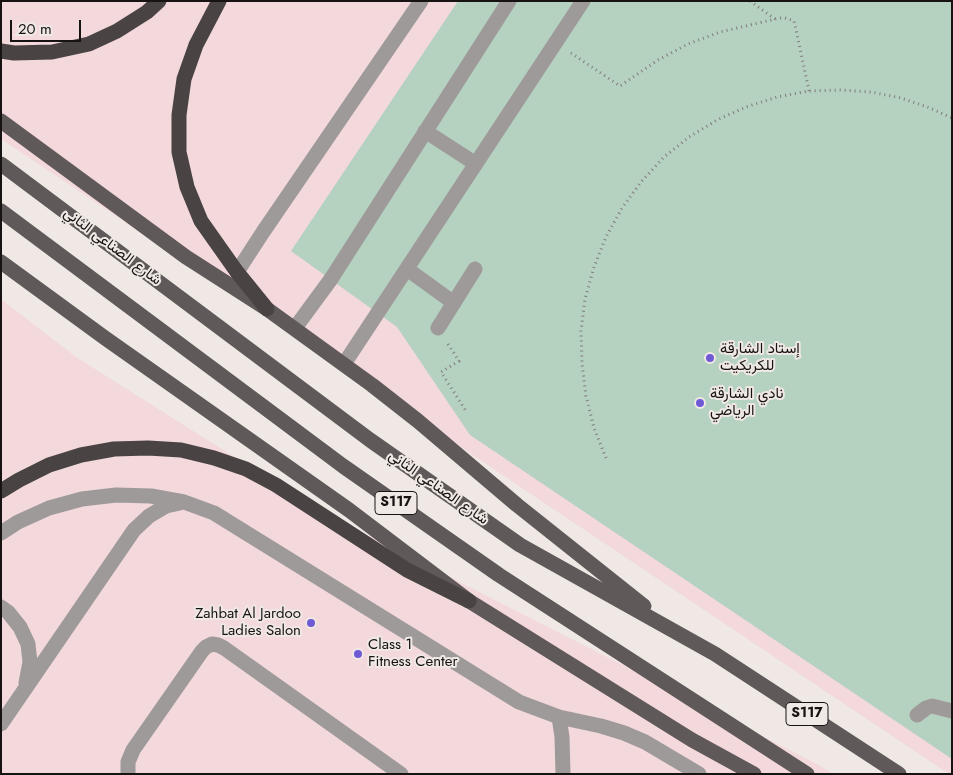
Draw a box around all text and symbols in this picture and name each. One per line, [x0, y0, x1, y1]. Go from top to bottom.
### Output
scale bar [12, 10, 84, 42]
text: 20 m [18, 18, 52, 40]
street label: شارع الصناعي الثاني [60, 204, 164, 290]
place label: إستاد الشارقة للكريكيت [720, 340, 800, 375]
marker: إستاد الشارقة للكريكيت [704, 352, 716, 364]
place label: نادي الشارقة الرياضي [710, 385, 784, 420]
marker: نادي الشارقة الرياضي [694, 397, 706, 409]
street label: شارع الصناعي الثاني [385, 447, 491, 529]
road number: S117 [375, 492, 417, 514]
place label: Zahbat Al Jardoo Ladies Salon [195, 605, 301, 640]
marker: Zahbat Al Jardoo Ladies Salon [305, 617, 317, 629]
place label: Class 1 Fitness Center [368, 636, 458, 671]
marker: Class 1 Fitness Center [352, 648, 364, 660]
road number: S117 [786, 702, 828, 726]

